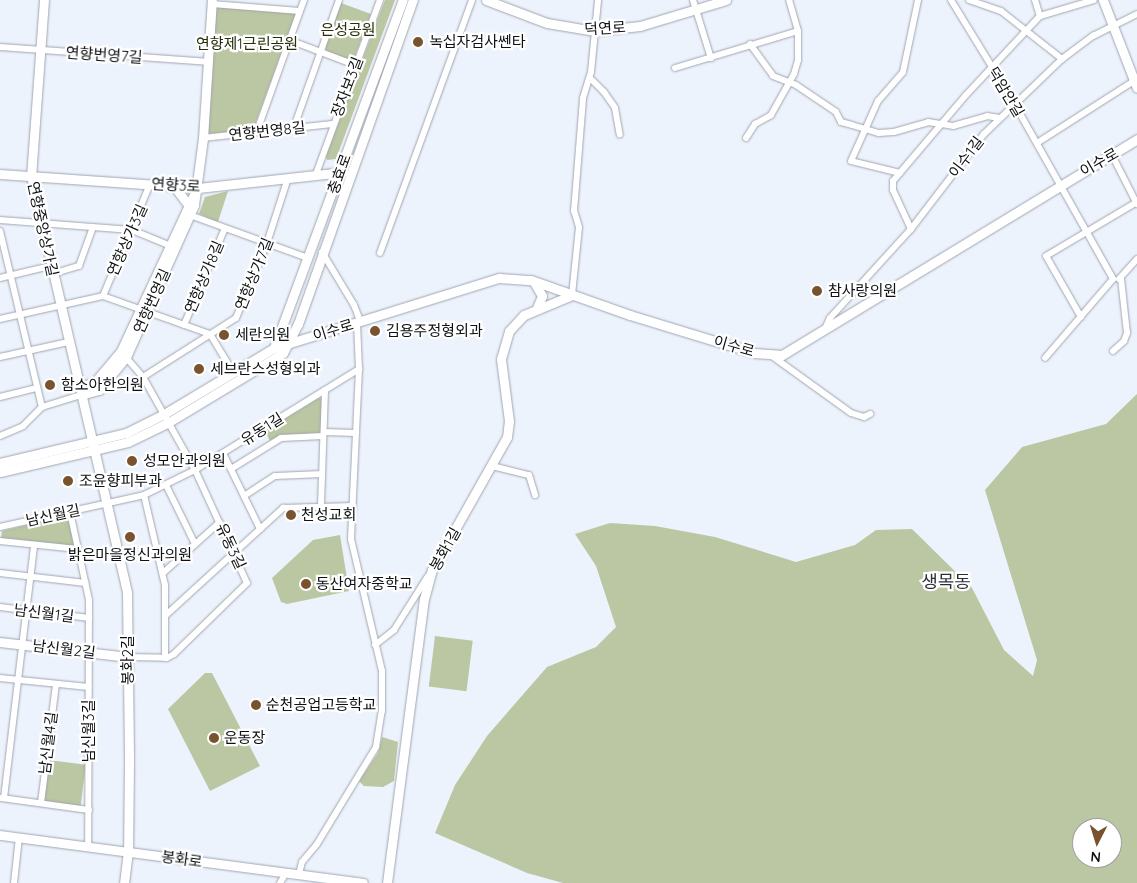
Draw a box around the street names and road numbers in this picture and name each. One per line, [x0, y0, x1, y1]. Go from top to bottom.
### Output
street label: 덕연로 [584, 18, 626, 38]
street label: 연향번영7길 [65, 43, 143, 67]
street label: 장자보3길 [327, 54, 367, 120]
street label: 덕암안길 [984, 64, 1028, 120]
street label: 연향번영8길 [228, 118, 306, 144]
street label: 이수1길 [945, 133, 987, 181]
street label: 이수로 [1077, 144, 1121, 180]
street label: 충효로 [323, 151, 355, 197]
street label: 연향3로 [151, 175, 201, 195]
street label: 연향중앙상가길 [24, 180, 62, 278]
street label: 연향상가3길 [103, 201, 151, 279]
street label: 연향상가7길 [231, 235, 277, 313]
street label: 연향상가8길 [181, 238, 227, 316]
street label: 연향번영길 [130, 266, 174, 336]
street label: 이수로 [311, 315, 355, 345]
street label: 이수로 [712, 332, 756, 360]
street label: 유동1길 [237, 409, 287, 449]
street label: 남신월길 [24, 500, 82, 530]
street label: 유동3길 [212, 520, 250, 572]
street label: 봉화1길 [426, 524, 464, 574]
street label: 남신월1길 [13, 600, 75, 626]
street label: 봉화2길 [119, 635, 137, 685]
street label: 남신월2길 [31, 636, 97, 662]
street label: 남신월3길 [80, 699, 98, 763]
street label: 남신월4길 [35, 711, 61, 775]
street label: 봉화로 [160, 847, 204, 871]

